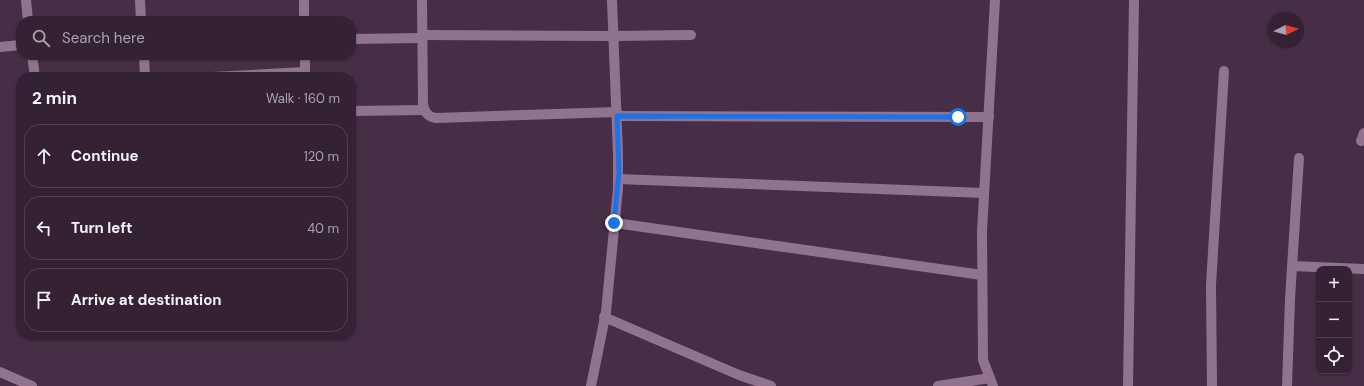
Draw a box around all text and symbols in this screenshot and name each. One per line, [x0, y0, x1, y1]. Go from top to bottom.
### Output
north arrow [1268, 12, 1304, 48]
search box [16, 16, 356, 60]
icon: search [30, 27, 52, 49]
text: Search here [62, 28, 145, 48]
text: 2 min [32, 87, 77, 109]
text: Walk · 160 m [266, 90, 340, 107]
route start [949, 108, 967, 126]
icon: ahead [33, 145, 55, 167]
text: Continue [71, 146, 139, 166]
text: 120 m [304, 148, 339, 165]
route end [605, 214, 623, 232]
icon: left [33, 217, 55, 239]
text: Turn left [71, 218, 132, 238]
text: 40 m [307, 220, 339, 237]
map controls [1316, 266, 1352, 374]
button: + [1316, 266, 1352, 302]
icon: arrive [33, 289, 55, 311]
text: Arrive at destination [71, 290, 222, 310]
button: − [1316, 302, 1352, 338]
button: locate [1316, 338, 1352, 374]

